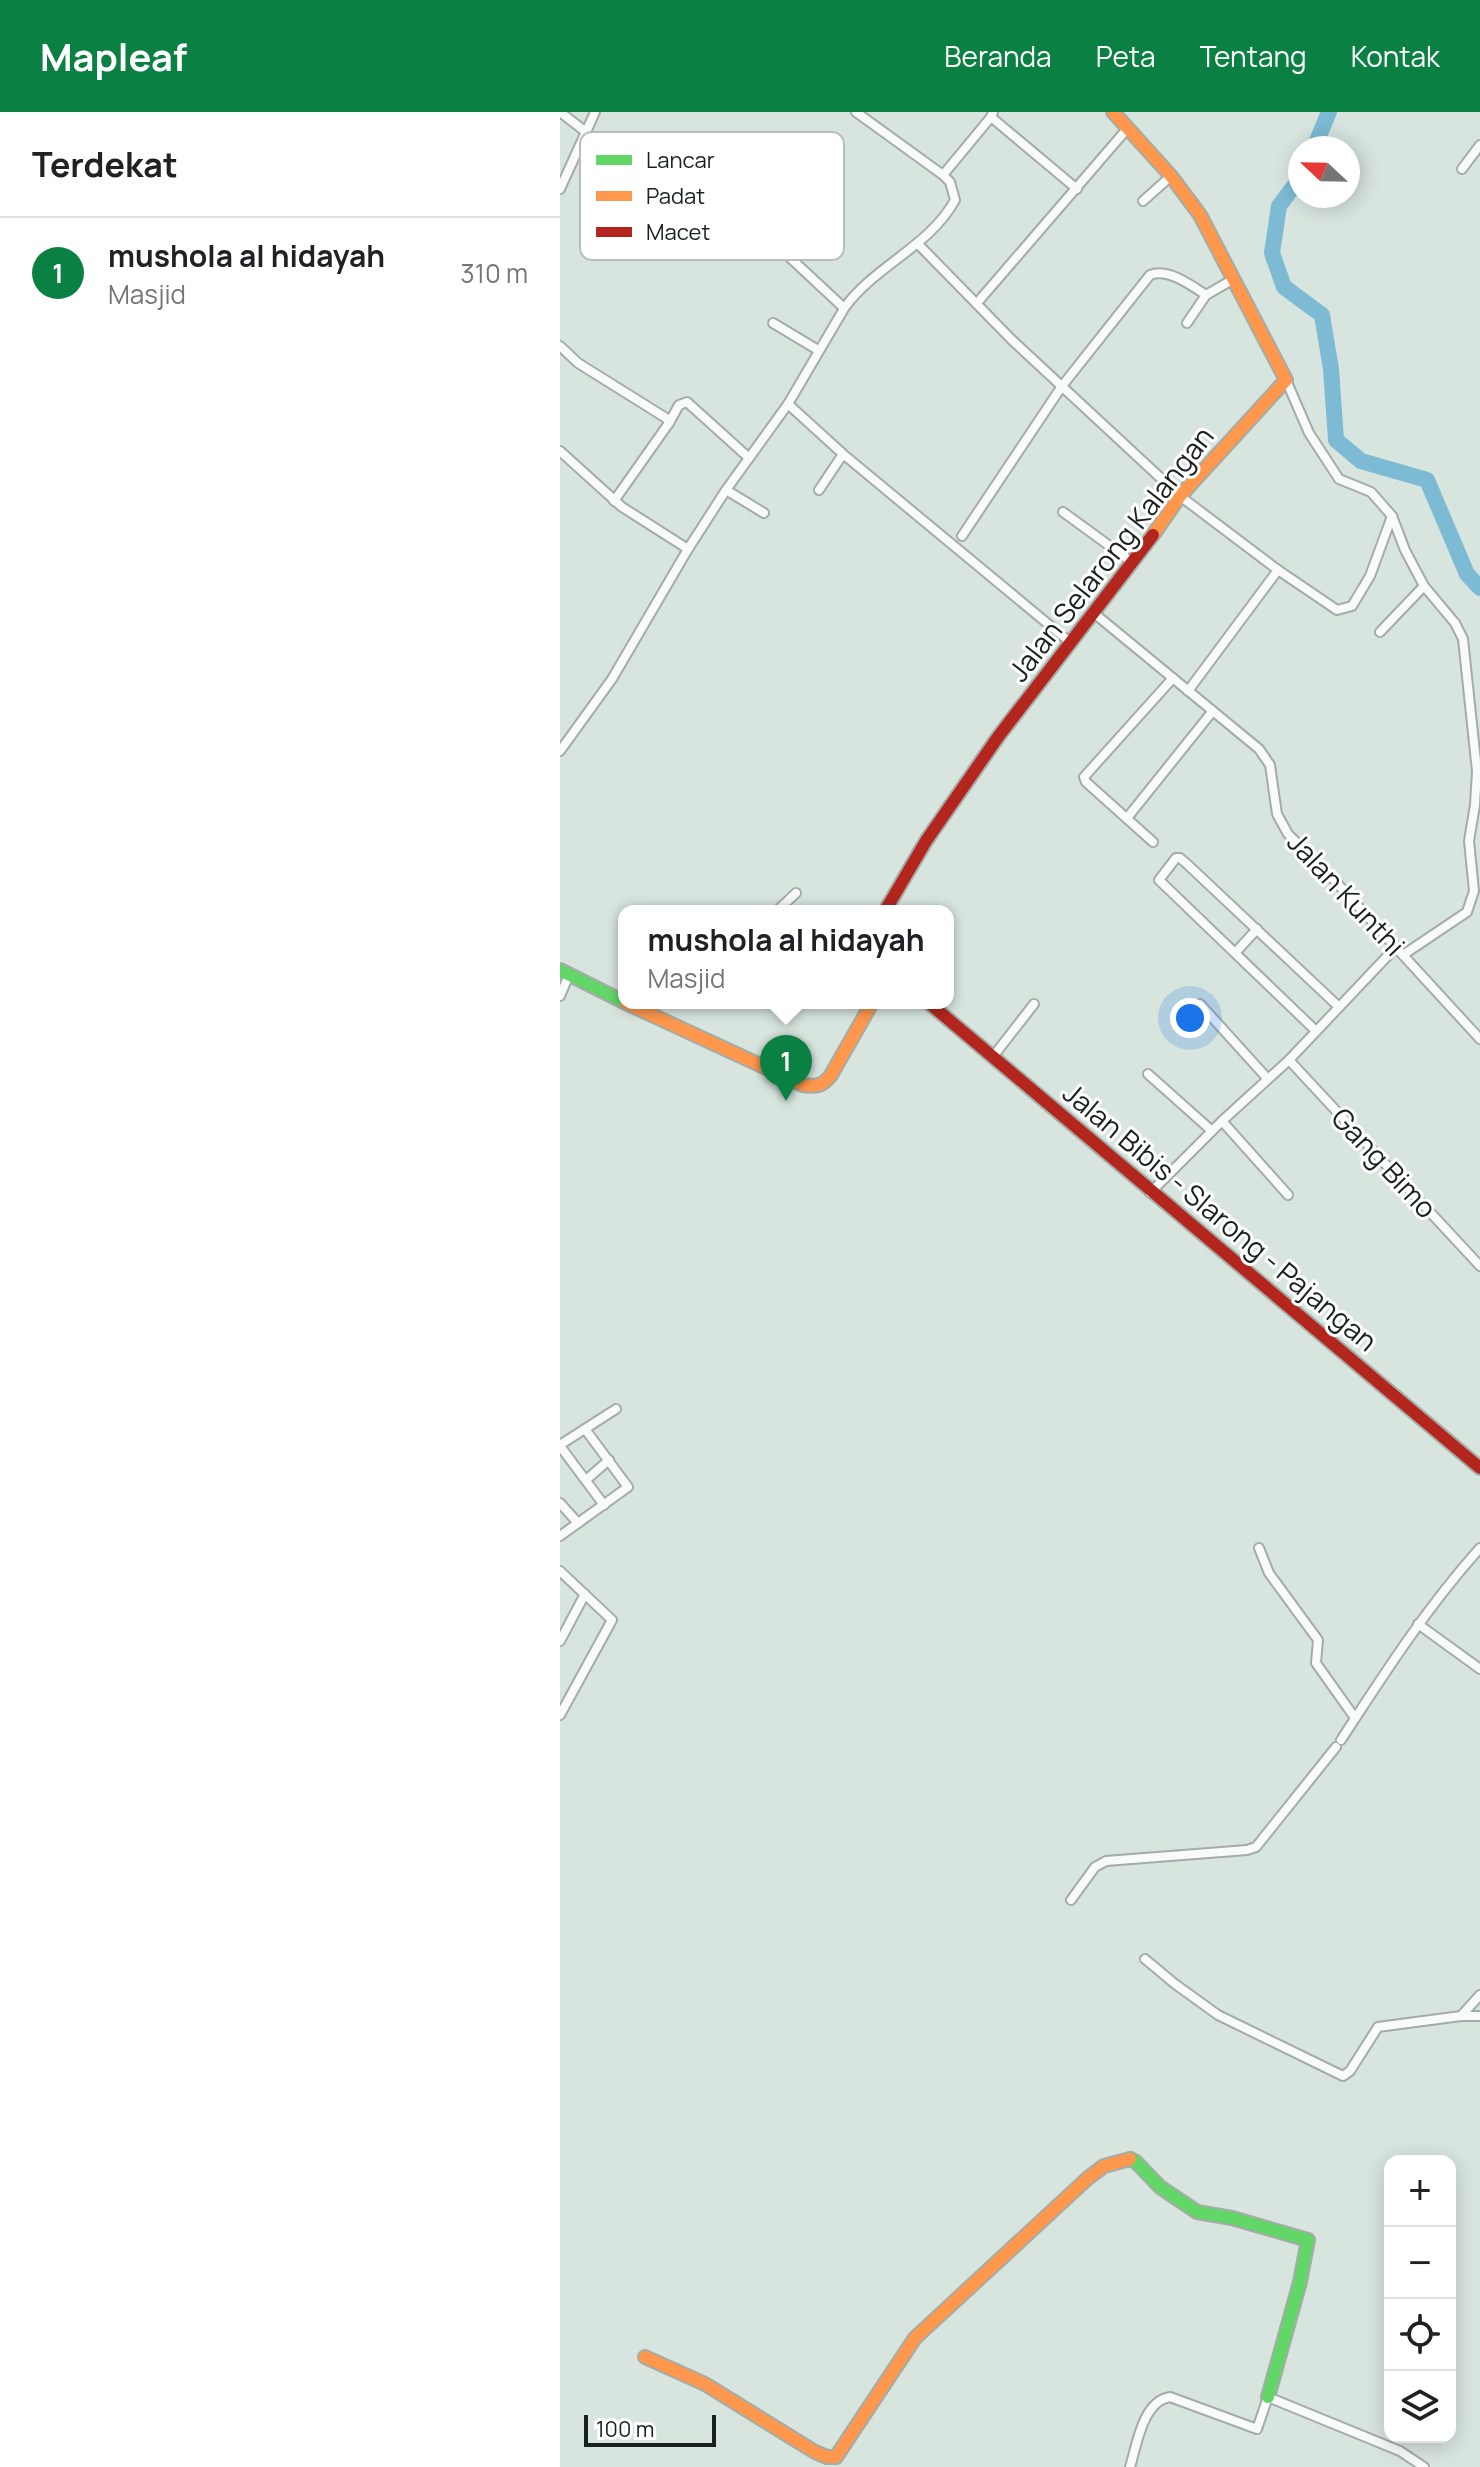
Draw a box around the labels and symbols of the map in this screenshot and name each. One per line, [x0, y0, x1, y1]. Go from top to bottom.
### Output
legend [580, 132, 844, 260]
north arrow [1288, 136, 1360, 208]
text: Lancar [646, 145, 715, 175]
text: Padat [646, 181, 705, 211]
text: Macet [646, 217, 710, 247]
street label: Jalan Selarong Kalangan [999, 418, 1222, 689]
street label: Jalan Kunthi [1280, 823, 1414, 963]
your location [1170, 998, 1210, 1038]
pin: 1 [760, 1035, 812, 1101]
street label: Jalan Bibis - Slarong - Pajangan [1056, 1073, 1386, 1359]
street label: Gang Bimo [1324, 1099, 1446, 1226]
scale bar [584, 2411, 716, 2447]

